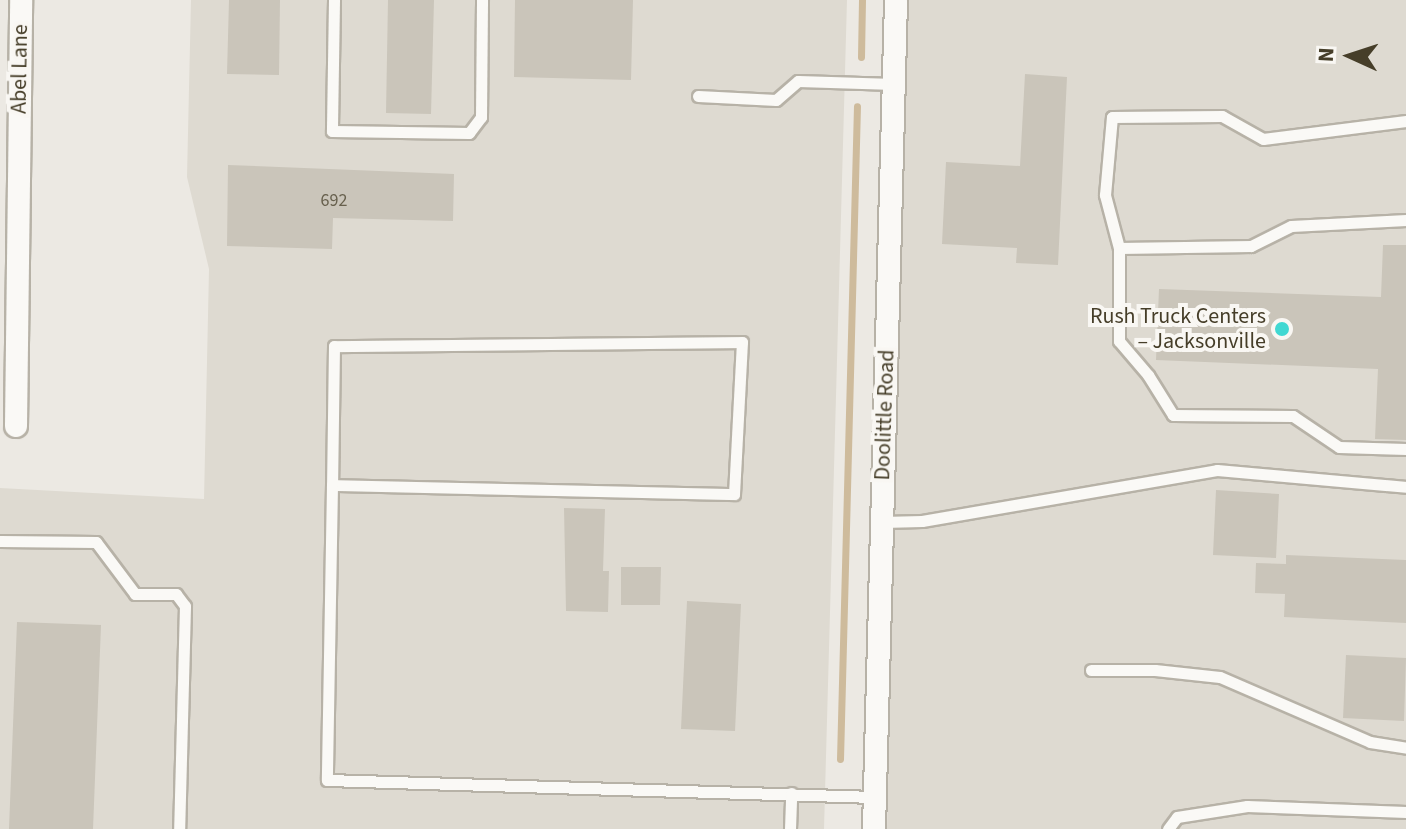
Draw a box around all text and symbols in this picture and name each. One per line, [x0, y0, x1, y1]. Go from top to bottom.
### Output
north arrow [1310, 16, 1390, 96]
street label: Abel Lane [6, 24, 34, 114]
text: N [1310, 47, 1342, 63]
house number: 692 [321, 190, 347, 212]
place label: Rush Truck Centers – Jacksonville [1090, 303, 1266, 354]
marker: Rush Truck Centers – Jacksonville [1273, 320, 1291, 338]
street label: Doolittle Road [870, 349, 900, 481]

